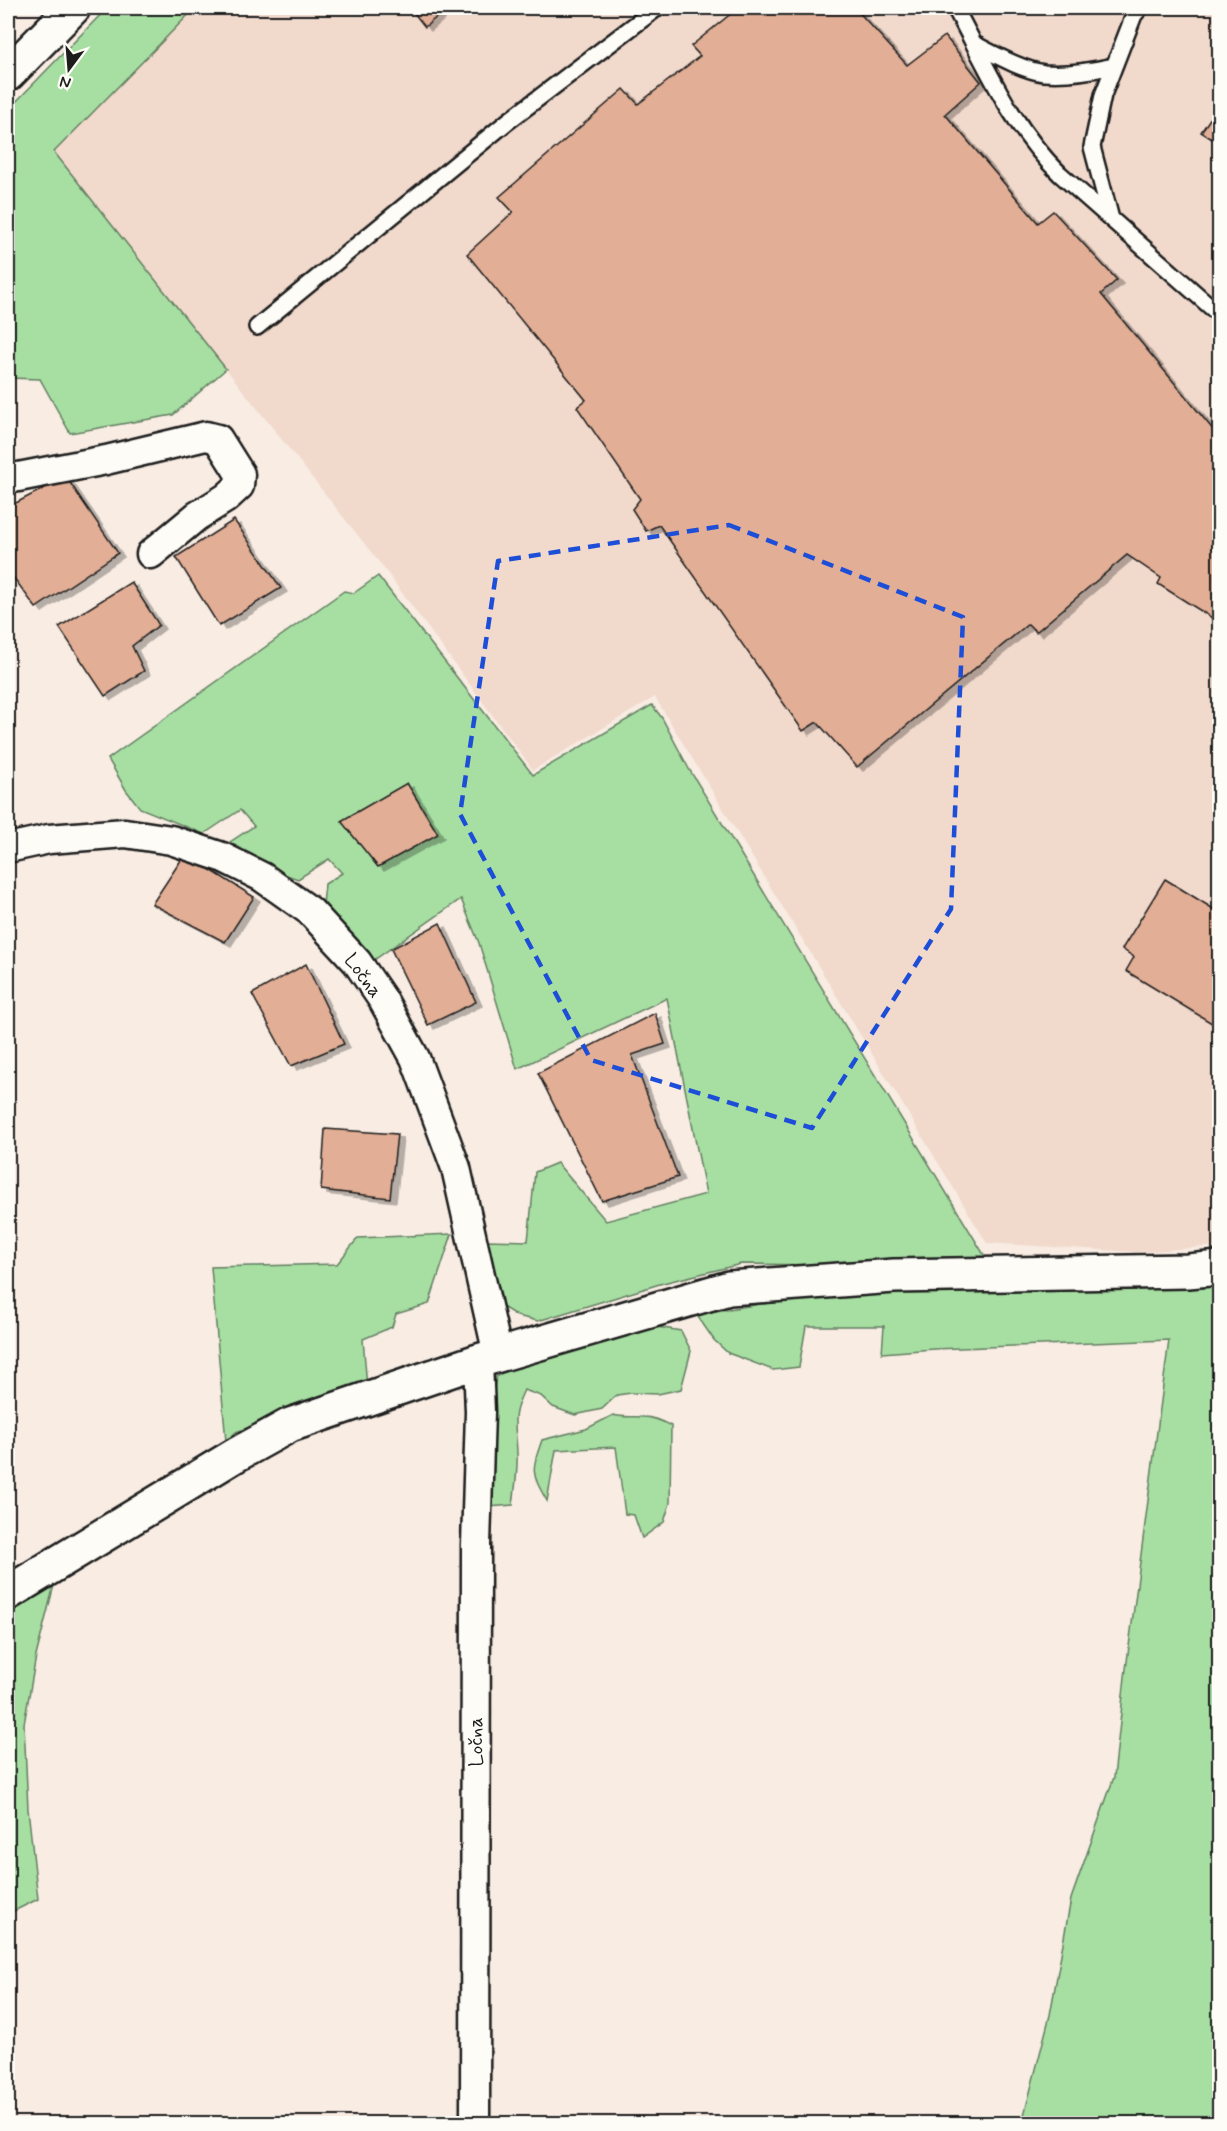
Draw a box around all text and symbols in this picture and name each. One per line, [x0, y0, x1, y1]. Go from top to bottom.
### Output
north arrow [39, 39, 99, 99]
text: N [57, 70, 73, 94]
street label: Ločna [337, 948, 388, 1004]
street label: Ločna [463, 1717, 490, 1767]

